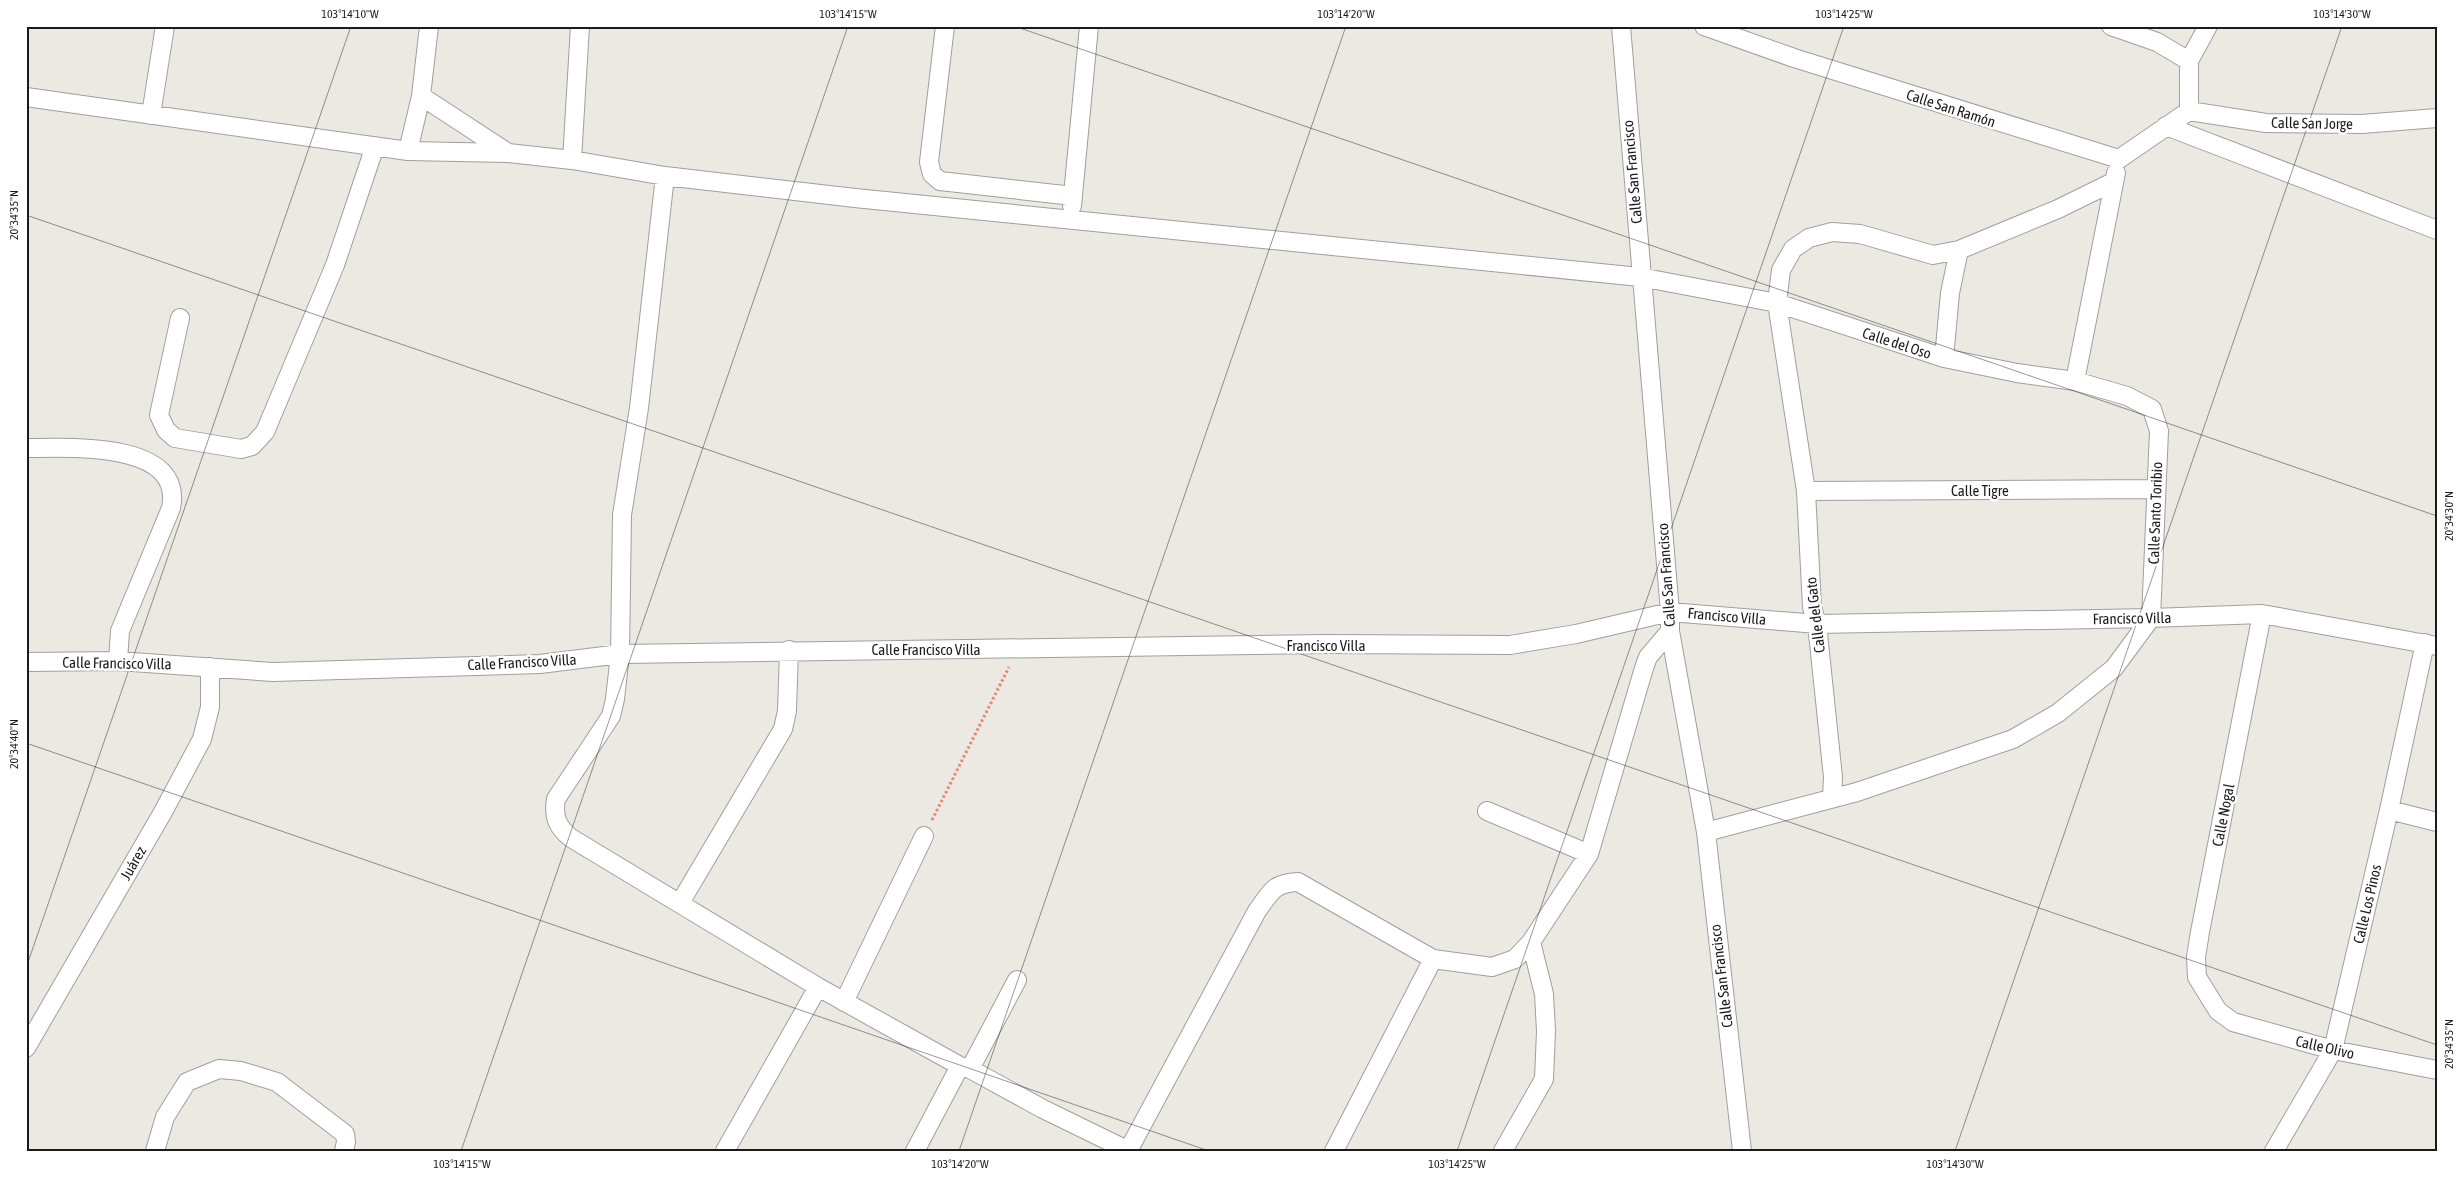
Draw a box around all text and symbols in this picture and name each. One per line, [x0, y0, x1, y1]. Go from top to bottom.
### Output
text: 103°14'10"W [321, 7, 379, 21]
text: 103°14'15"W [819, 7, 877, 21]
text: 103°14'20"W [1317, 7, 1375, 21]
text: 103°14'25"W [1815, 7, 1873, 21]
text: 103°14'30"W [2313, 7, 2371, 21]
street label: Calle San Ramón [1904, 86, 1998, 130]
street label: Calle San Jorge [2271, 114, 2353, 132]
street label: Calle San Francisco [1619, 119, 1645, 225]
text: 20°34'35"N [7, 190, 21, 240]
street label: Calle del Oso [1860, 324, 1934, 362]
street label: Calle Santo Toribio [2145, 462, 2165, 564]
street label: Calle Tigre [1951, 482, 2009, 499]
text: 20°34'30"N [2442, 491, 2456, 541]
street label: Calle San Francisco [1654, 523, 1678, 627]
street label: Calle del Gato [1802, 576, 1828, 654]
street label: Francisco Villa [1687, 604, 1767, 628]
street label: Francisco Villa [2092, 609, 2172, 627]
street label: Francisco Villa [1287, 637, 1365, 654]
street label: Calle Francisco Villa [871, 641, 981, 658]
street label: Calle Francisco Villa [467, 651, 577, 673]
street label: Calle Francisco Villa [62, 654, 172, 672]
text: 20°34'40"N [7, 719, 21, 769]
street label: Calle Nogal [2209, 782, 2237, 848]
street label: Juárez [117, 843, 150, 883]
street label: Calle Los Pinos [2350, 863, 2384, 945]
street label: Calle San Francisco [1706, 923, 1736, 1029]
text: 20°34'35"N [2442, 1019, 2456, 1069]
street label: Calle Olivo [2294, 1032, 2356, 1062]
text: 103°14'15"W [433, 1157, 491, 1171]
text: 103°14'20"W [931, 1157, 989, 1171]
text: 103°14'25"W [1428, 1157, 1486, 1171]
text: 103°14'30"W [1926, 1157, 1984, 1171]

